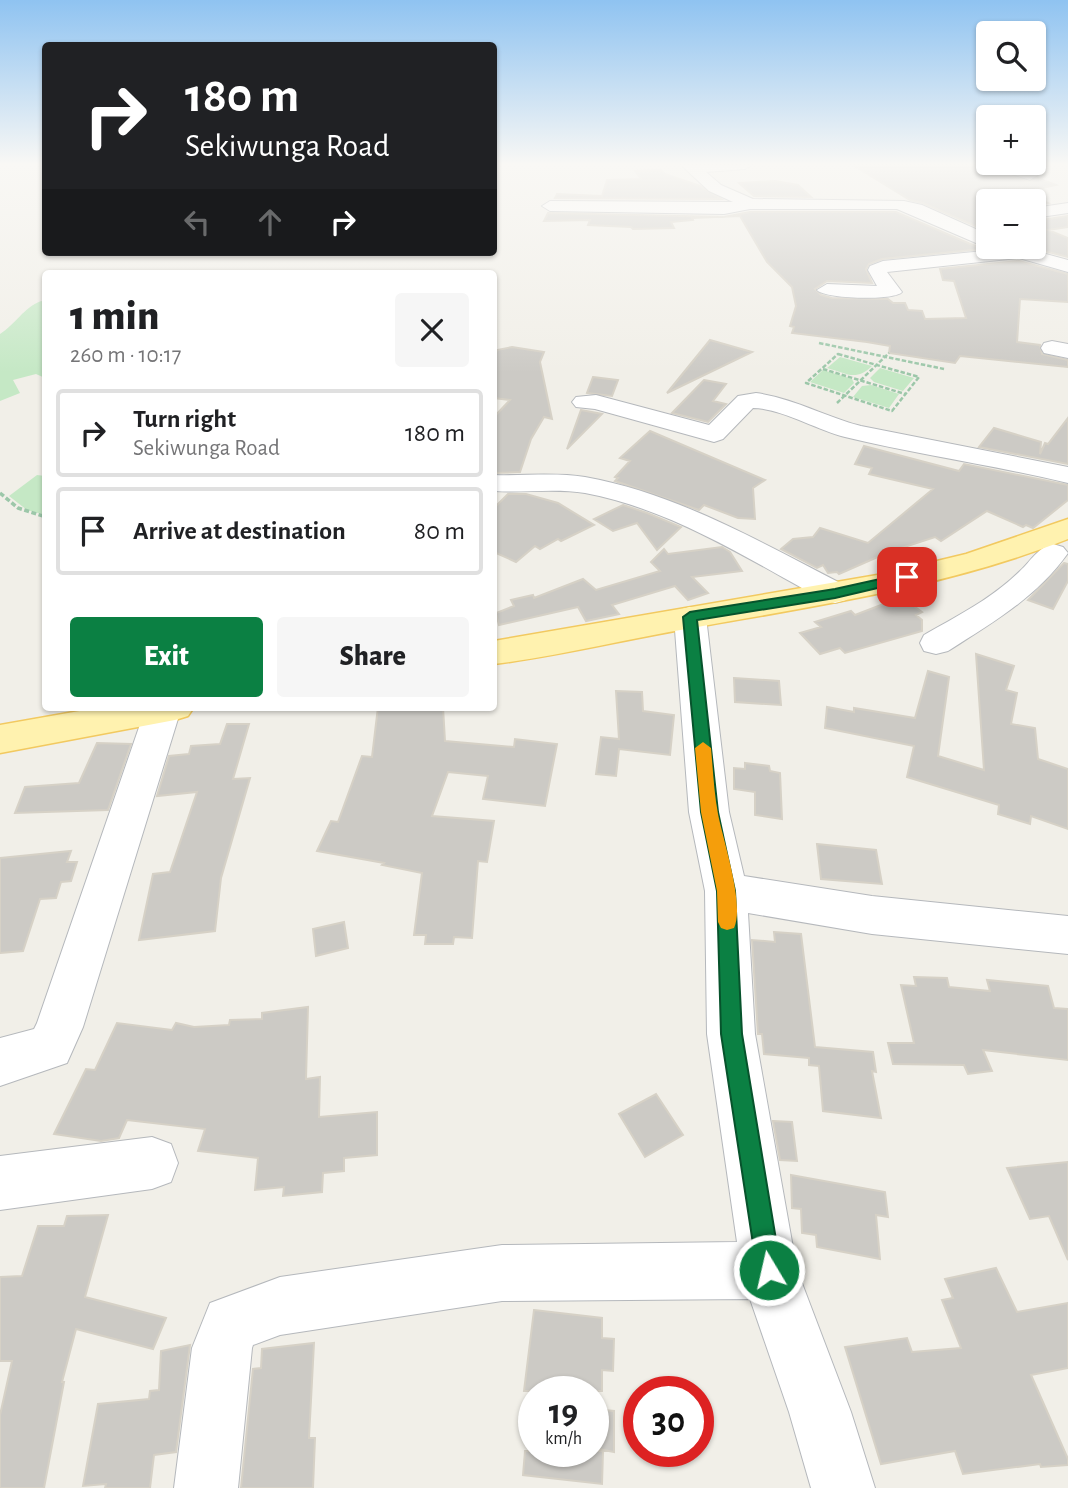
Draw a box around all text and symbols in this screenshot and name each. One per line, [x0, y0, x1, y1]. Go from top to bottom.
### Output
map controls [976, 21, 1046, 259]
button: search [976, 21, 1046, 91]
icon: right [70, 70, 161, 161]
text: 180 m [185, 72, 299, 121]
button: + [976, 105, 1046, 175]
text: Sekiwunga Road [185, 130, 389, 162]
button: − [976, 189, 1046, 259]
icon: left [178, 203, 216, 241]
icon: ahead [251, 203, 289, 241]
icon: right [324, 203, 362, 241]
button: close [395, 293, 469, 367]
text: 1 min [70, 295, 159, 337]
text: 260 m · 10:17 [70, 344, 181, 367]
text: Turn right [133, 406, 236, 432]
icon: right [74, 414, 112, 452]
text: 180 m [405, 420, 465, 446]
text: Sekiwunga Road [133, 437, 280, 460]
icon: arrive [74, 512, 112, 550]
text: Arrive at destination [133, 518, 346, 544]
text: 80 m [414, 518, 465, 544]
pin [877, 547, 937, 607]
icon: arrive [888, 558, 926, 596]
button: Exit [70, 617, 263, 697]
button: Share [277, 617, 469, 697]
position arrow [732, 1233, 806, 1307]
speed limit sign: 30 [623, 1376, 714, 1467]
text: 19 [549, 1395, 578, 1430]
text: km/h [545, 1430, 582, 1448]

